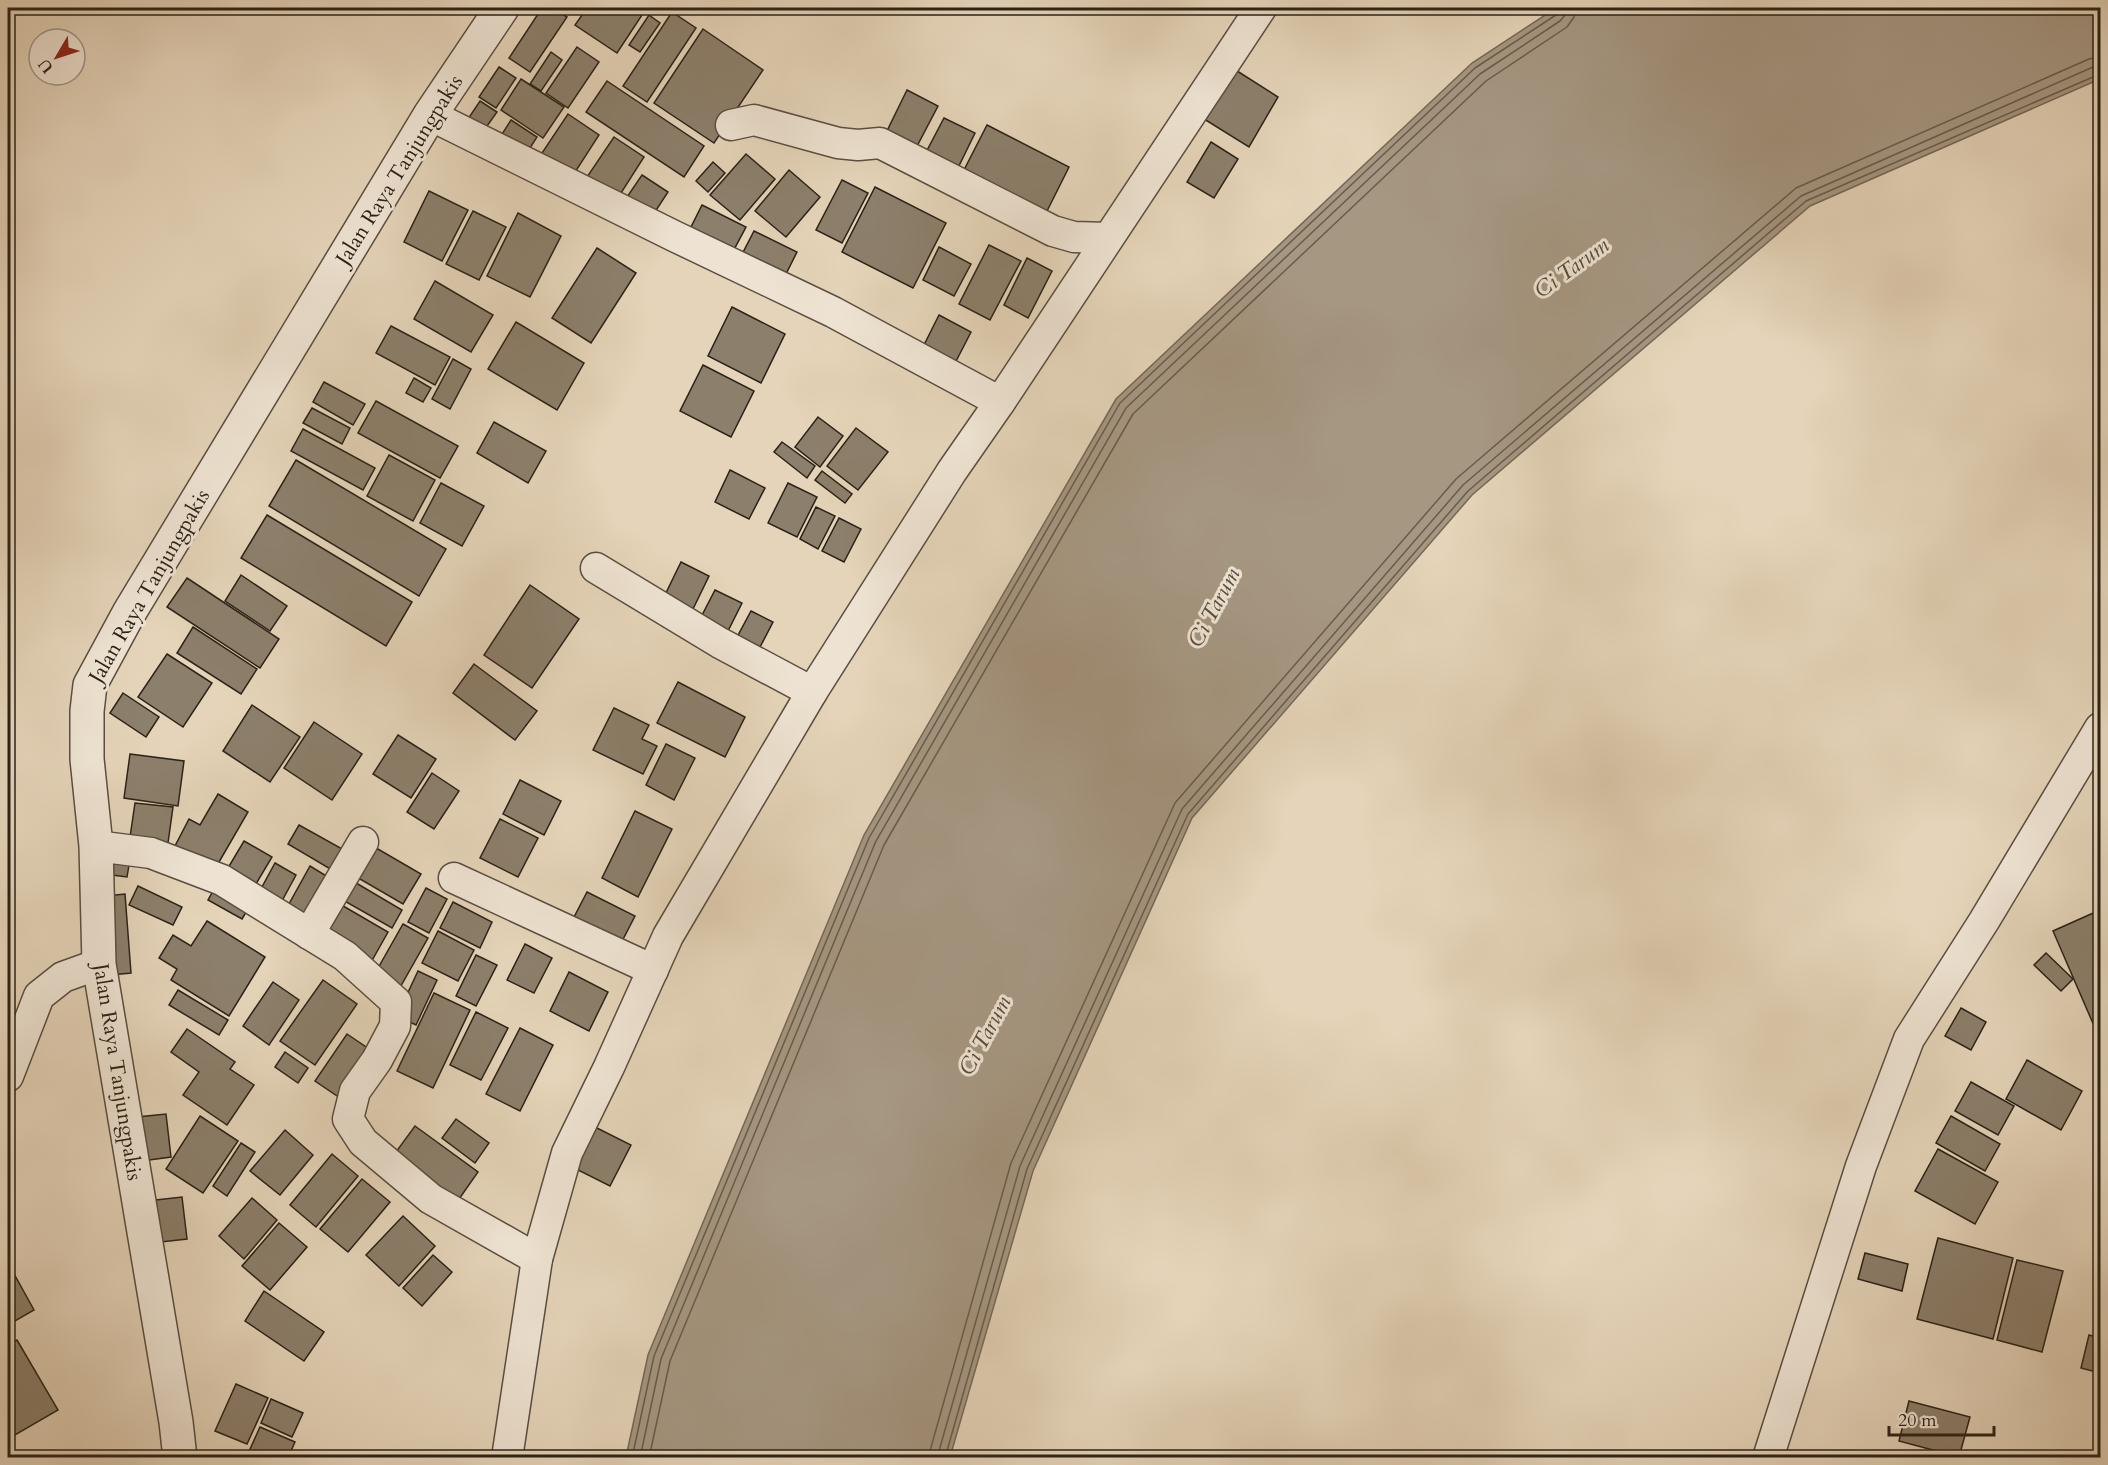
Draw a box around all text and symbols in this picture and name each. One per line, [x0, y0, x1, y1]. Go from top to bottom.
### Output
north arrow [27, 27, 87, 87]
text: U [33, 54, 59, 78]
street label: Jalan Raya Tanjungpakis [327, 69, 470, 274]
water label: Ci Tarum [1528, 230, 1615, 305]
street label: Jalan Raya Tanjungpakis [80, 484, 217, 691]
water label: Ci Tarum [1180, 562, 1247, 652]
street label: Jalan Raya Tanjungpakis [86, 958, 149, 1183]
water label: Ci Tarum [951, 990, 1018, 1080]
scale bar [1889, 1399, 1994, 1437]
text: 20 m [1898, 1408, 1937, 1433]

